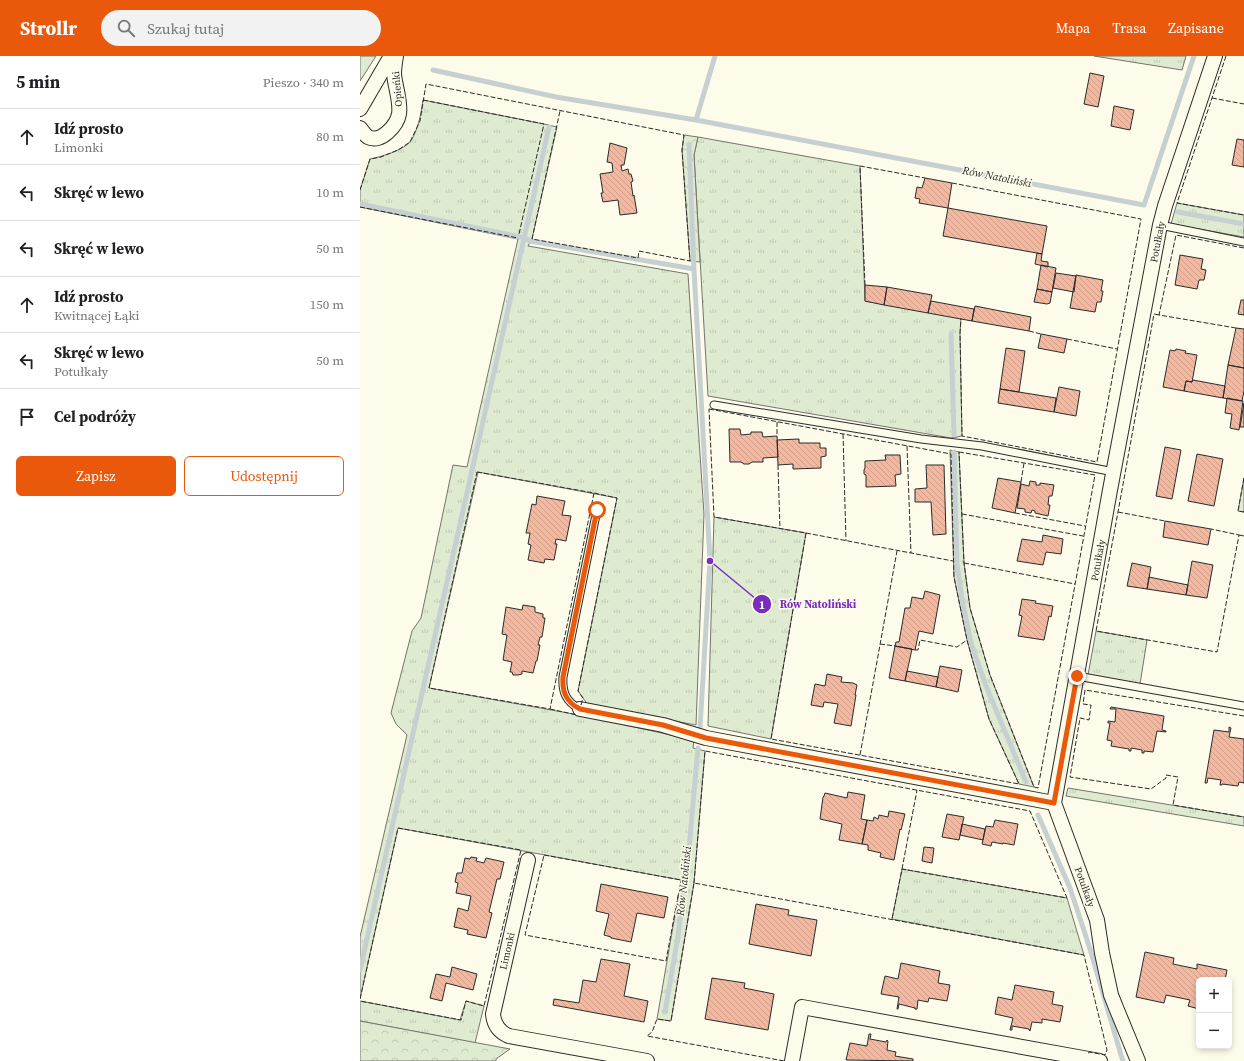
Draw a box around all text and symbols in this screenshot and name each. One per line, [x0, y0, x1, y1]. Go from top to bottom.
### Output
search box [101, 10, 381, 46]
text: Strollr [20, 15, 77, 41]
icon: search [115, 17, 137, 39]
text: Szukaj tutaj [147, 18, 224, 39]
text: Mapa [1056, 18, 1090, 38]
text: Trasa [1112, 18, 1146, 38]
text: Zapisane [1168, 18, 1224, 38]
text: 5 min [16, 70, 60, 94]
street label: Opieńki [389, 71, 405, 107]
text: Pieszo · 340 m [263, 74, 344, 91]
text: Idź prosto [54, 118, 123, 139]
icon: ahead [16, 126, 38, 148]
text: 80 m [316, 128, 344, 145]
text: Limonki [54, 139, 103, 156]
water label: Rów Natoliński [960, 163, 1034, 191]
icon: left [16, 182, 38, 204]
text: Skręć w lewo [54, 182, 144, 203]
text: 10 m [316, 184, 344, 201]
street label: Potułkały [1147, 219, 1168, 263]
icon: left [16, 238, 38, 260]
text: Skręć w lewo [54, 238, 144, 259]
text: 50 m [316, 240, 344, 257]
text: Idź prosto [54, 286, 123, 307]
icon: ahead [16, 294, 38, 316]
text: 150 m [310, 296, 344, 313]
text: Kwitnącej Łąki [54, 307, 139, 324]
text: Skręć w lewo [54, 342, 144, 363]
icon: left [16, 350, 38, 372]
text: 50 m [316, 352, 344, 369]
text: Potułkały [54, 363, 108, 380]
icon: arrive [16, 406, 38, 428]
text: Cel podróży [54, 406, 136, 427]
button: Zapisz [16, 456, 176, 496]
button: Udostępnij [184, 456, 344, 496]
route start [588, 501, 606, 519]
street label: Potułkały [1087, 538, 1108, 582]
callout: Rów Natoliński [752, 593, 865, 616]
text: 1 [759, 597, 765, 613]
text: Rów Natoliński [780, 597, 857, 612]
route end [1068, 667, 1086, 685]
water label: Rów Natoliński [673, 845, 695, 918]
street label: Potułkały [1072, 865, 1099, 910]
street label: Limonki [496, 931, 518, 971]
map controls [1196, 977, 1232, 1049]
button: + [1196, 977, 1232, 1013]
button: − [1196, 1013, 1232, 1049]

